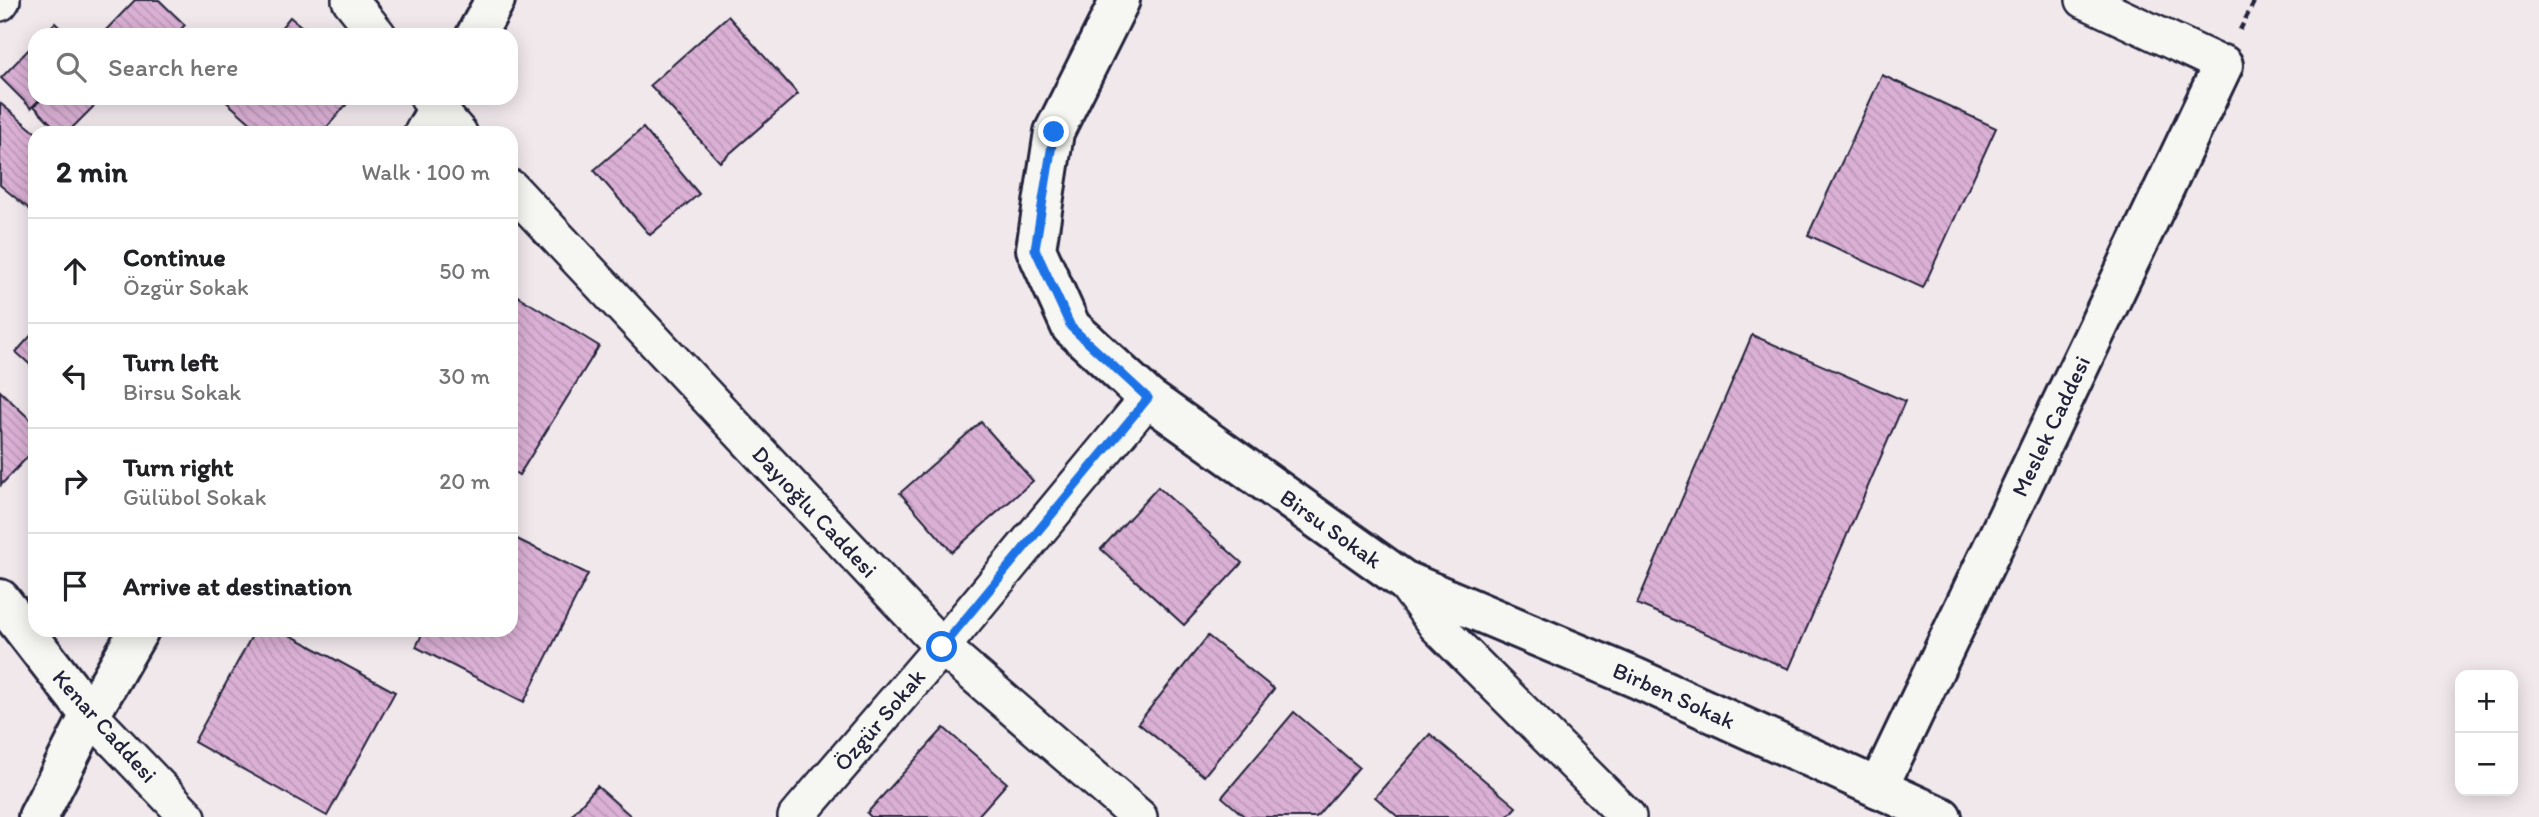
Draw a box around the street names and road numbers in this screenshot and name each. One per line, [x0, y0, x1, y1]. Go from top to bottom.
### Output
street label: Meslek Caddesi [2005, 351, 2096, 501]
street label: Dayıoğlu Caddesi [746, 440, 883, 583]
street label: Birsu Sokak [1275, 483, 1387, 574]
street label: Birben Sokak [1609, 656, 1740, 735]
street label: Özgür Sokak [828, 663, 931, 777]
street label: Kenar Caddesi [47, 664, 163, 788]

